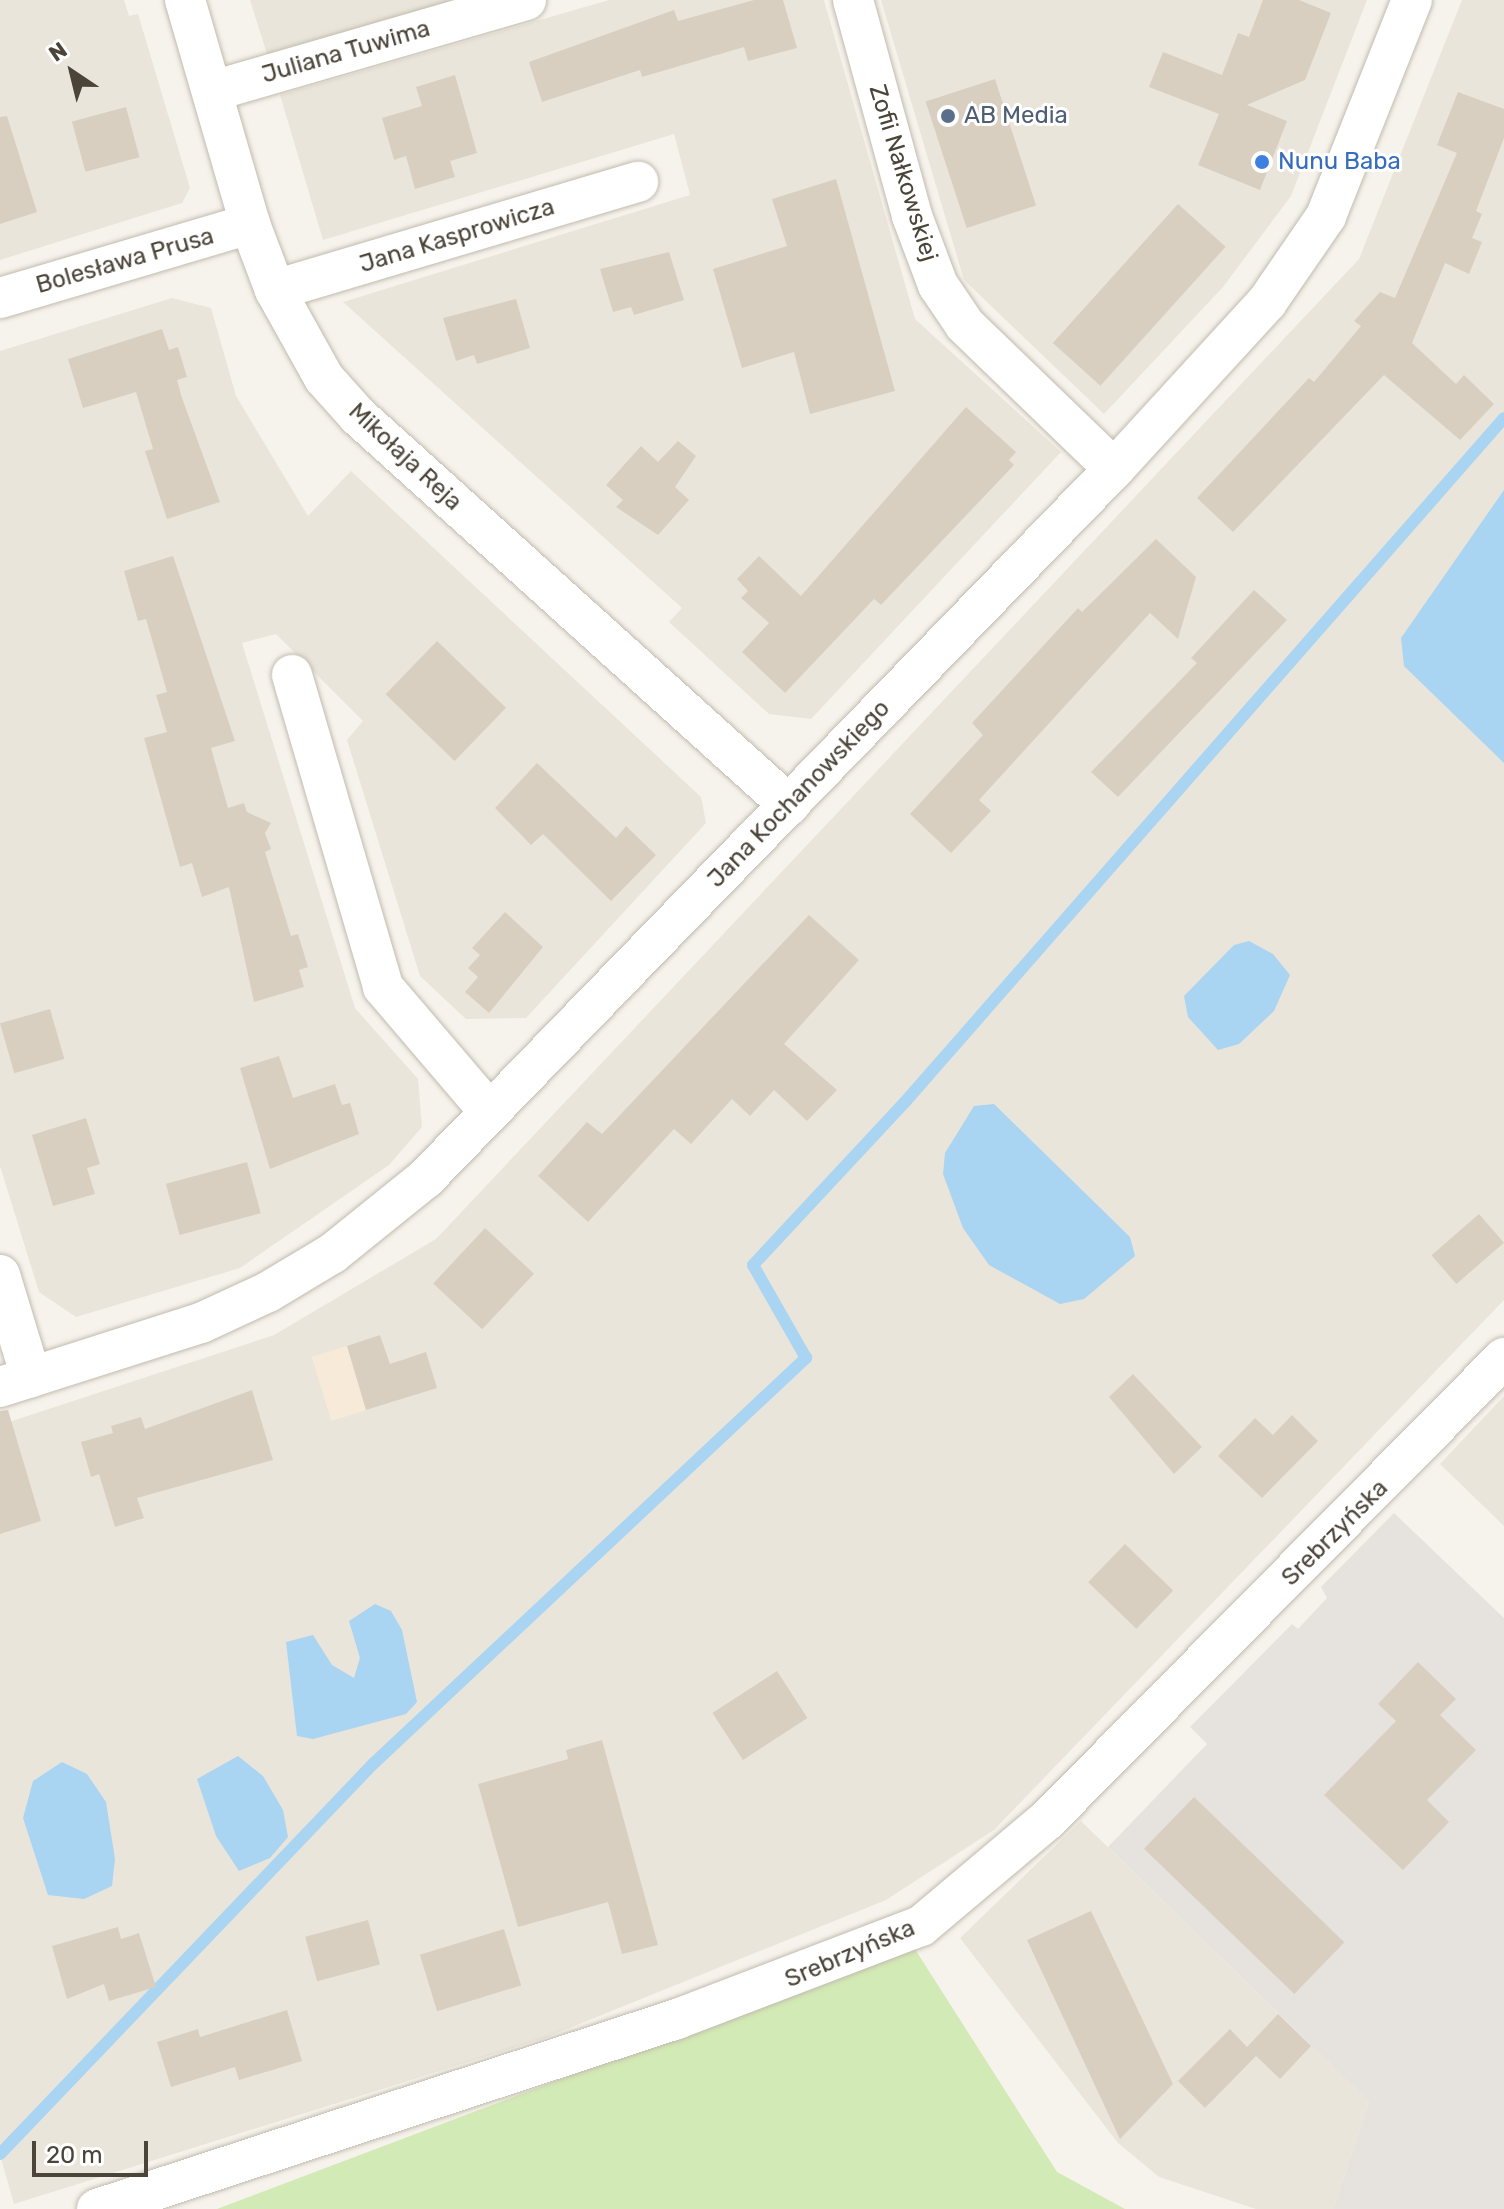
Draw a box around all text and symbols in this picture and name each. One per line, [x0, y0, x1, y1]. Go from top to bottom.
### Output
street label: Juliana Tuwima [258, 14, 434, 90]
north arrow [32, 32, 112, 112]
text: N [44, 36, 72, 68]
street label: Zofii Nałkowskiej [862, 81, 944, 265]
place label: AB Media [964, 102, 1068, 130]
marker: AB Media [939, 107, 957, 125]
place label: Nunu Baba [1278, 148, 1401, 176]
marker: Nunu Baba [1253, 153, 1271, 171]
street label: Jana Kasprowicza [356, 193, 558, 279]
street label: Bolesława Prusa [33, 222, 217, 300]
street label: Mikołaja Reja [342, 397, 468, 517]
street label: Jana Kochanowskiego [702, 694, 896, 894]
street label: Srebrzyńska [1276, 1474, 1394, 1592]
street label: Srebrzyńska [781, 1914, 919, 1994]
scale bar [36, 2125, 152, 2175]
text: 20 m [46, 2141, 103, 2169]

